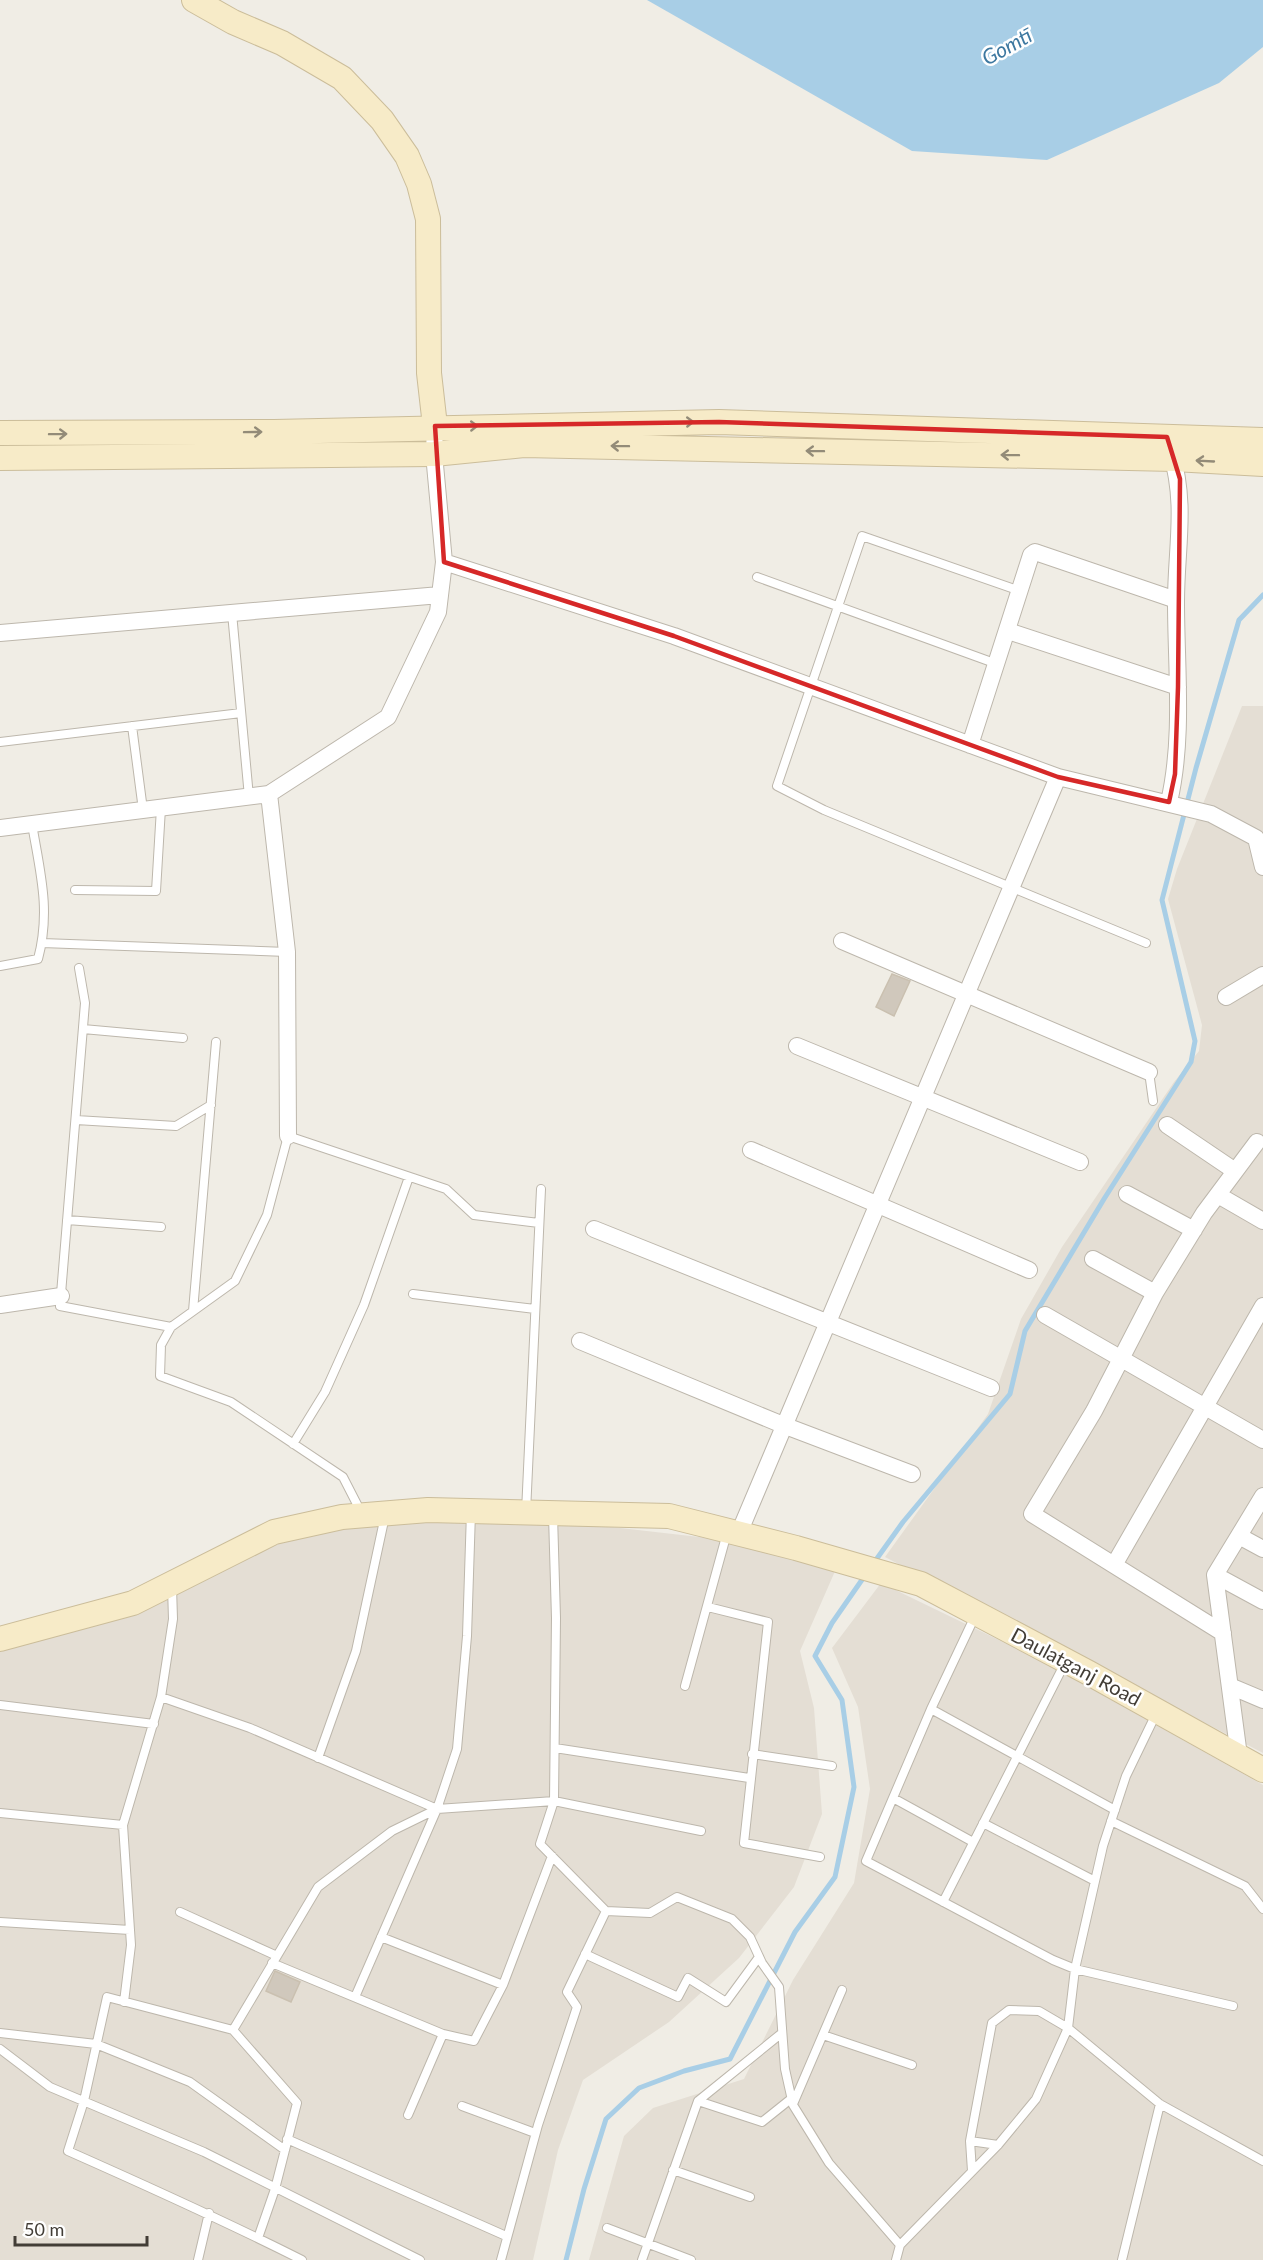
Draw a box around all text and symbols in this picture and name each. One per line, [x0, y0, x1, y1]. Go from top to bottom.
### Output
water label: Gomtī [977, 21, 1037, 70]
one-way arrow [675, 416, 695, 428]
one-way arrow [459, 420, 479, 432]
one-way arrow [243, 426, 263, 438]
one-way arrow [48, 428, 68, 440]
one-way arrow [610, 441, 630, 452]
one-way arrow [805, 445, 825, 456]
one-way arrow [1000, 449, 1020, 461]
one-way arrow [1195, 455, 1215, 466]
street label: Daulatganj Road [1007, 1622, 1145, 1710]
scale bar [15, 2209, 147, 2247]
text: 50 m [24, 2218, 64, 2240]

